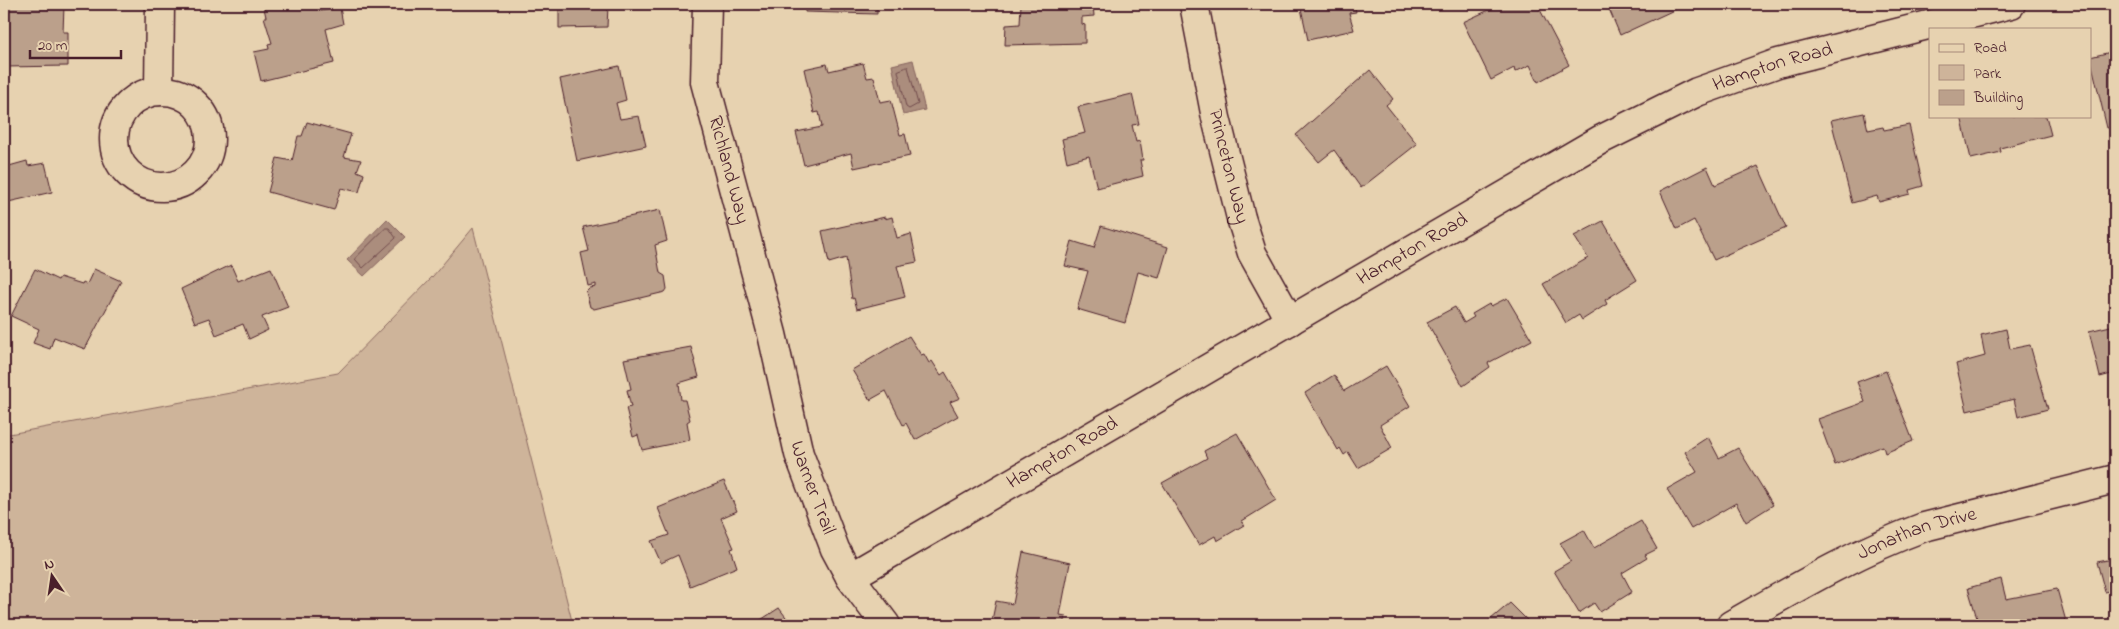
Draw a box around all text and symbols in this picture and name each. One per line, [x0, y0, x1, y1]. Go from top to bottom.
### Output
scale bar [30, 28, 121, 60]
legend [1929, 28, 2092, 118]
text: 20 m [38, 35, 68, 57]
street label: Hampton Road [1709, 35, 1836, 100]
text: Road [1974, 37, 2007, 59]
text: Park [1974, 63, 2002, 85]
text: Building [1973, 87, 2023, 110]
street label: Princeton Way [1200, 107, 1256, 227]
street label: Richland Way [700, 113, 757, 227]
street label: Hampton Road [1351, 205, 1474, 293]
street label: Hampton Road [1002, 409, 1124, 497]
street label: Warner Trail [782, 438, 843, 539]
street label: Jonathan Drive [1853, 500, 1980, 568]
north arrow [28, 552, 78, 602]
text: N [42, 554, 56, 576]

